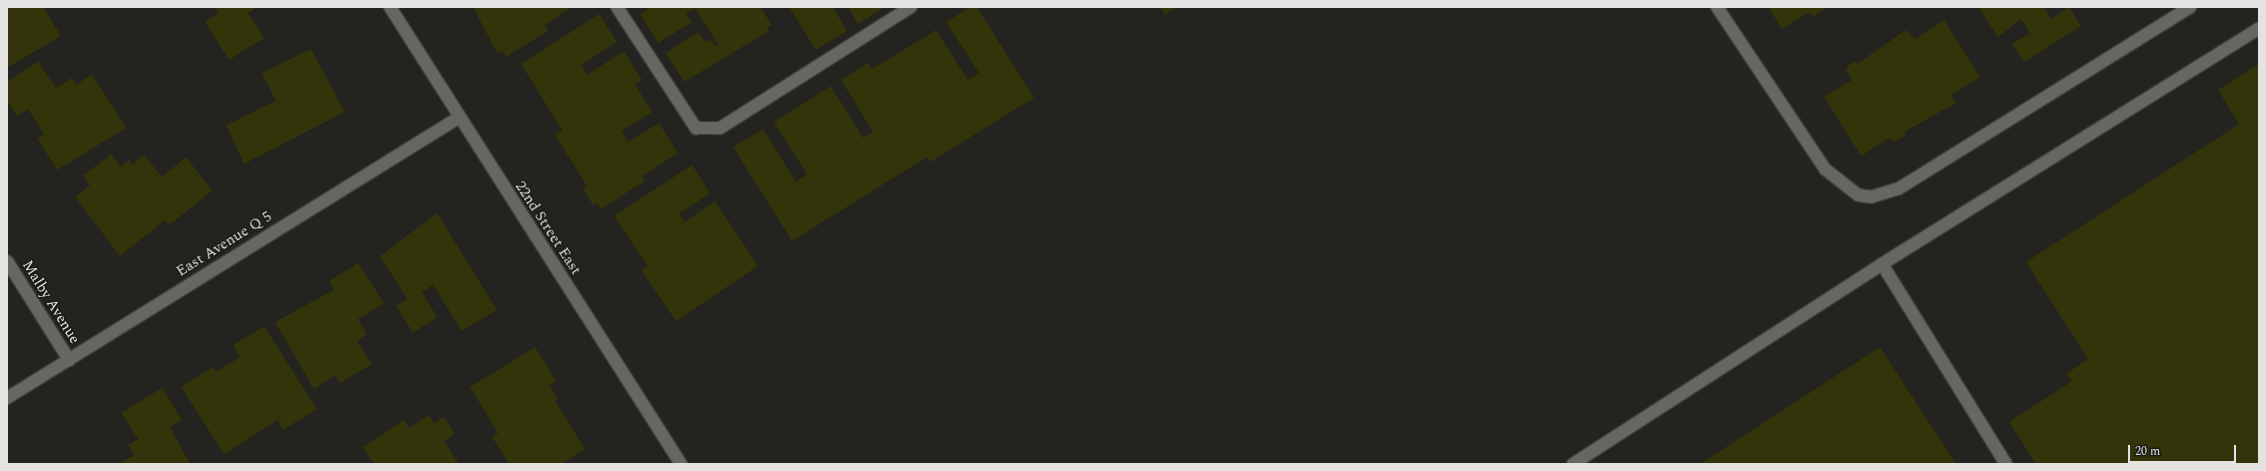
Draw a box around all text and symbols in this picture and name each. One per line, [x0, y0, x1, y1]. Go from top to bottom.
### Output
street label: 22nd Street East [511, 178, 585, 278]
street label: East Avenue Q 5 [173, 207, 275, 281]
street label: Malby Avenue [18, 257, 84, 347]
scale bar [2130, 437, 2238, 463]
text: 20 m [2135, 442, 2160, 461]

